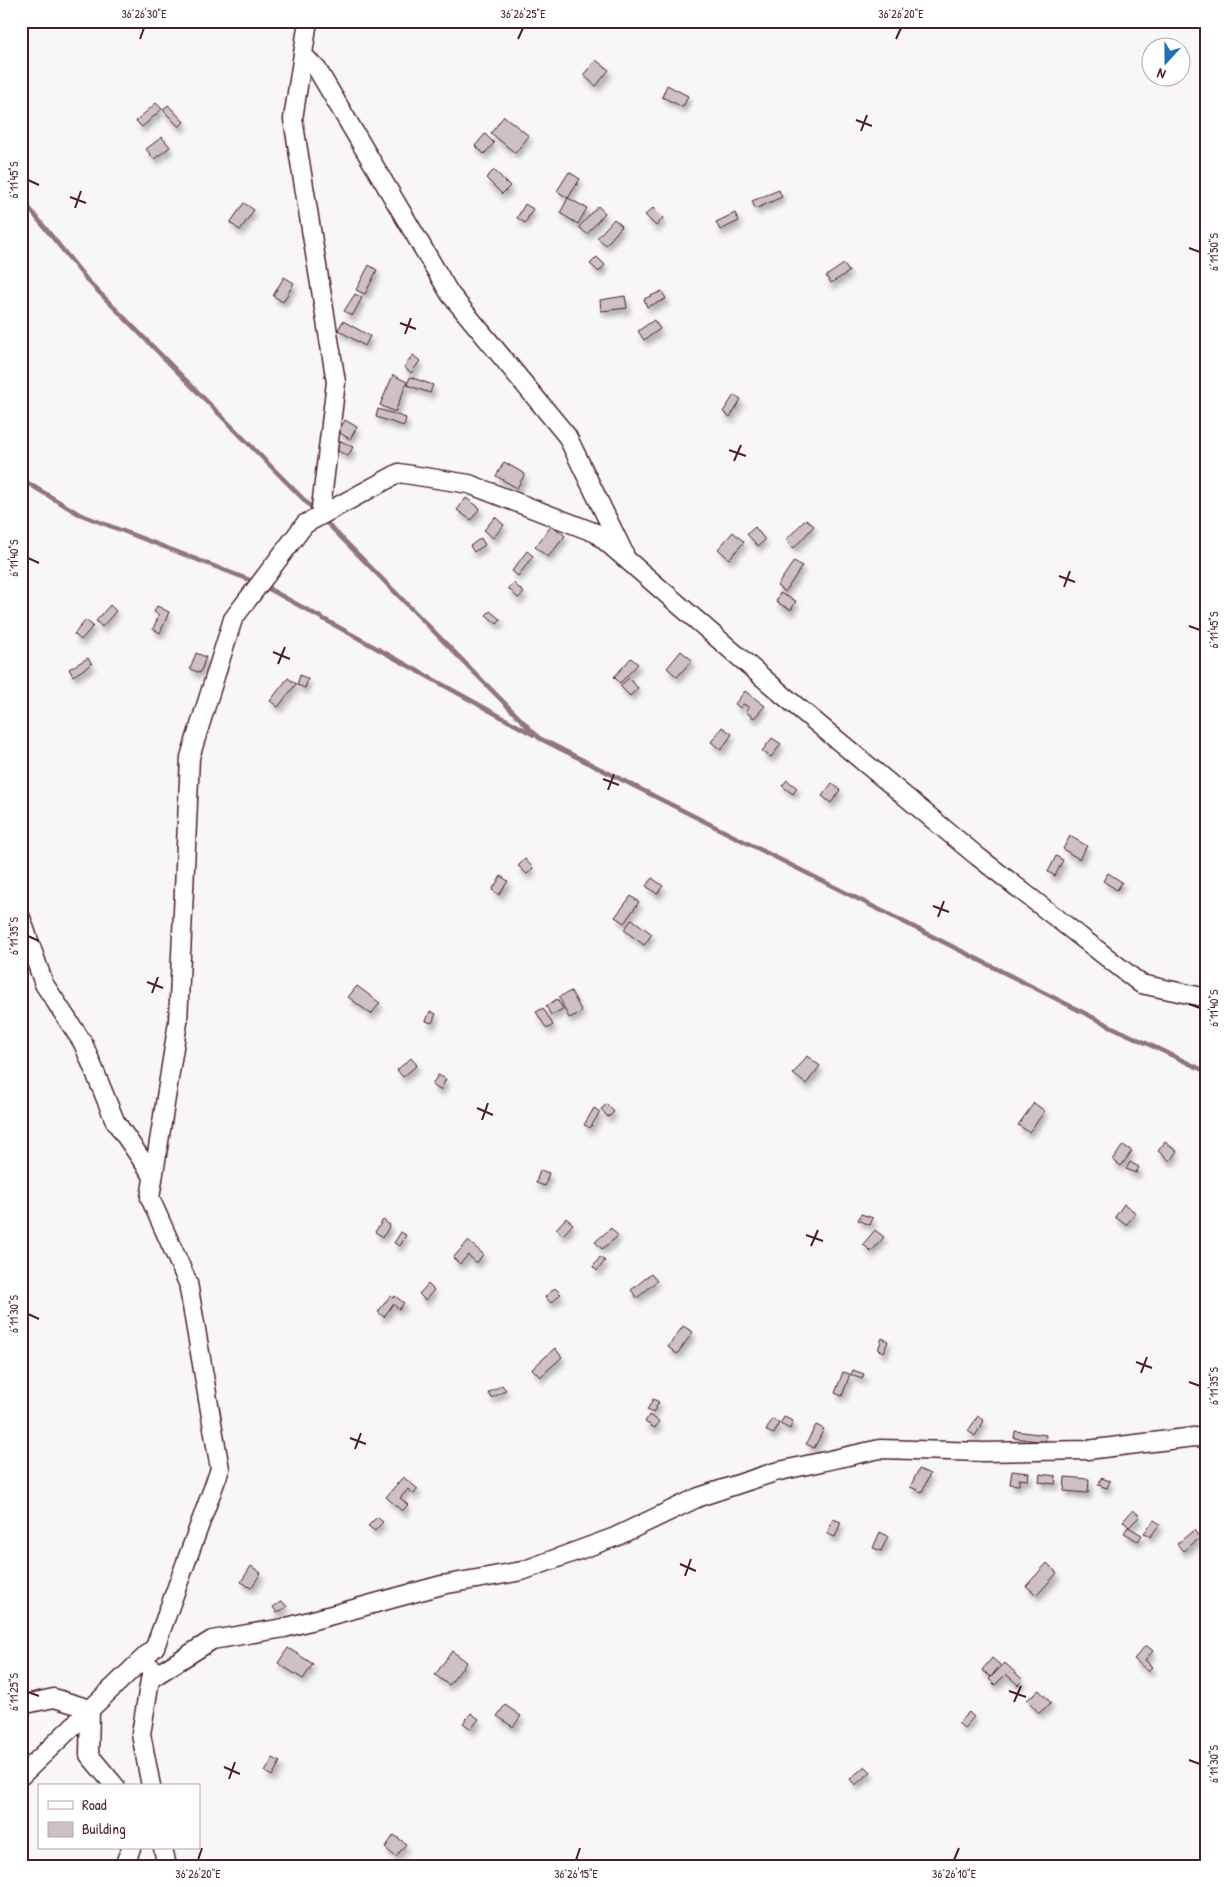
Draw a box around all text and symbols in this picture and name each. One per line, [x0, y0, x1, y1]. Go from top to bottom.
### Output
text: 36°26'30"E [121, 5, 167, 22]
text: 36°26'25"E [501, 5, 546, 22]
text: 36°26'20"E [878, 5, 924, 22]
north arrow [1140, 38, 1190, 88]
text: N [1154, 64, 1168, 85]
text: 6°11'45"S [5, 161, 22, 198]
text: 6°11'50"S [1205, 233, 1222, 271]
text: 6°11'40"S [5, 539, 22, 577]
text: 6°11'45"S [1205, 611, 1222, 648]
text: 6°11'35"S [5, 917, 22, 955]
text: 6°11'40"S [1205, 989, 1222, 1027]
text: 6°11'30"S [5, 1294, 22, 1333]
text: 6°11'35"S [1205, 1367, 1222, 1405]
text: 6°11'25"S [5, 1672, 22, 1711]
text: 6°11'30"S [1205, 1744, 1222, 1783]
legend [38, 1784, 200, 1850]
text: Road [82, 1794, 107, 1815]
text: Building [82, 1818, 126, 1839]
text: 36°26'20"E [175, 1865, 221, 1882]
text: 36°26'15"E [554, 1865, 599, 1882]
text: 36°26'10"E [932, 1865, 977, 1882]

